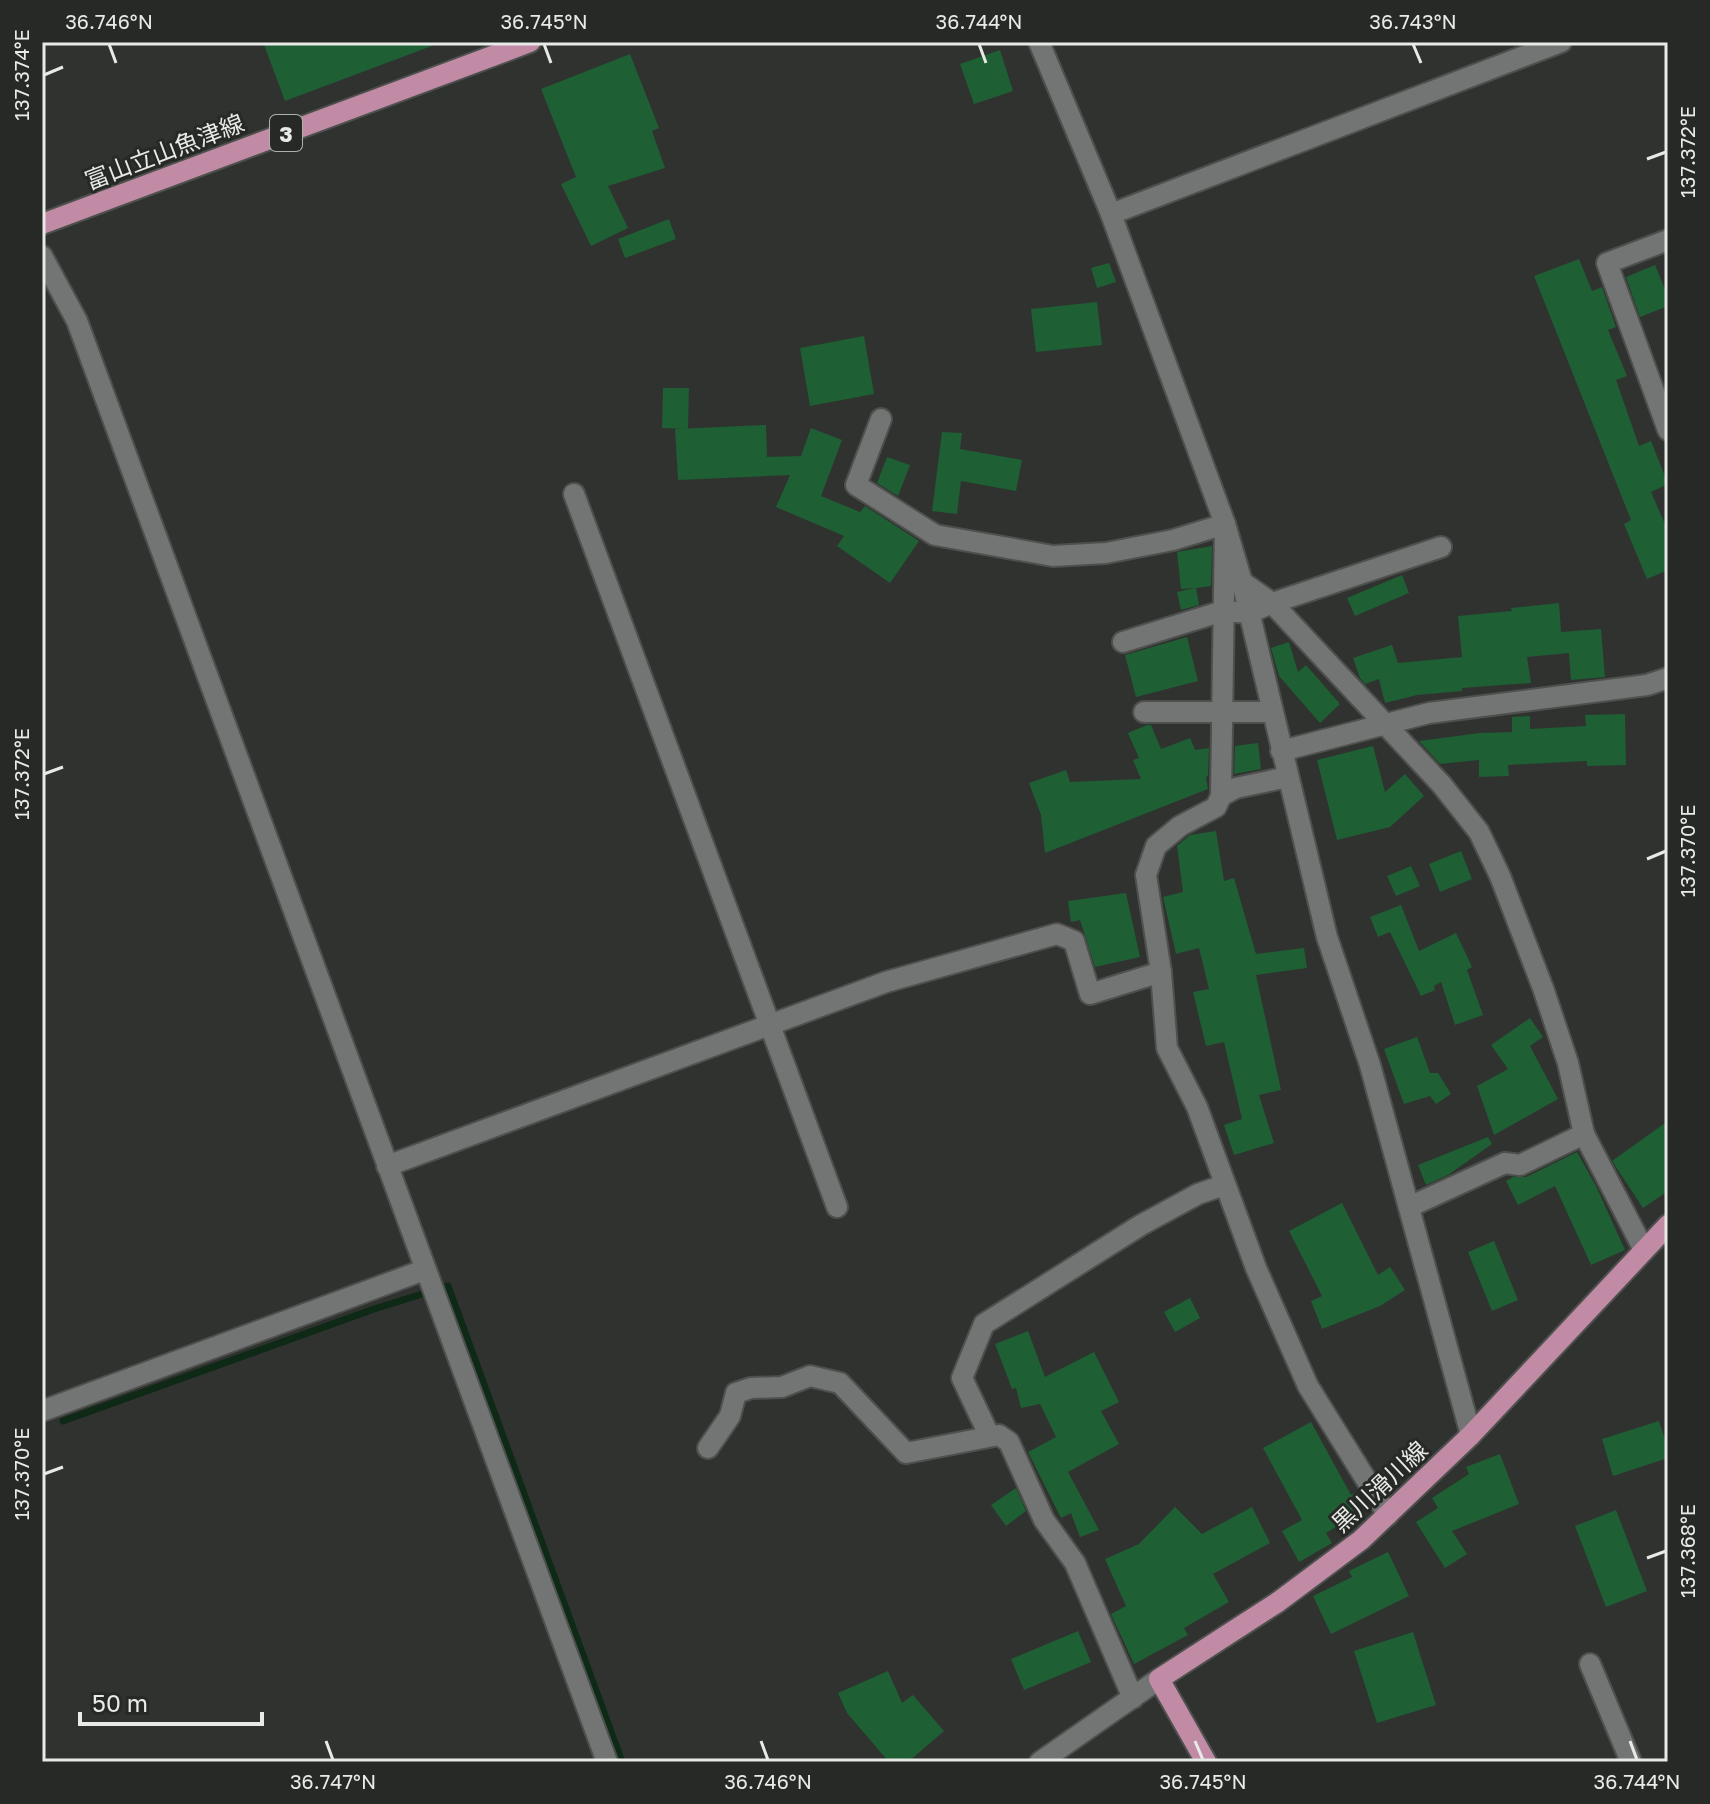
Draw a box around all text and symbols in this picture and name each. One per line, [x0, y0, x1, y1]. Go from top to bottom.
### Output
text: 36.746°N [65, 9, 153, 33]
text: 36.745°N [500, 9, 588, 33]
text: 36.744°N [936, 9, 1022, 33]
text: 36.743°N [1369, 9, 1457, 33]
text: 137.374°E [9, 29, 33, 121]
text: 137.372°E [1675, 106, 1699, 198]
street label: 富山立山魚津線 [80, 107, 248, 195]
road number: 3 [270, 115, 302, 151]
text: 137.372°E [9, 728, 33, 820]
text: 137.370°E [1675, 805, 1699, 897]
text: 137.370°E [9, 1428, 33, 1520]
street label: 黒川滑川線 [1325, 1434, 1433, 1538]
text: 137.368°E [1675, 1504, 1699, 1598]
scale bar [80, 1676, 262, 1726]
text: 50 m [92, 1688, 148, 1717]
text: 36.747°N [290, 1769, 376, 1793]
text: 36.746°N [724, 1769, 812, 1793]
text: 36.745°N [1159, 1769, 1247, 1793]
text: 36.744°N [1594, 1769, 1680, 1793]

